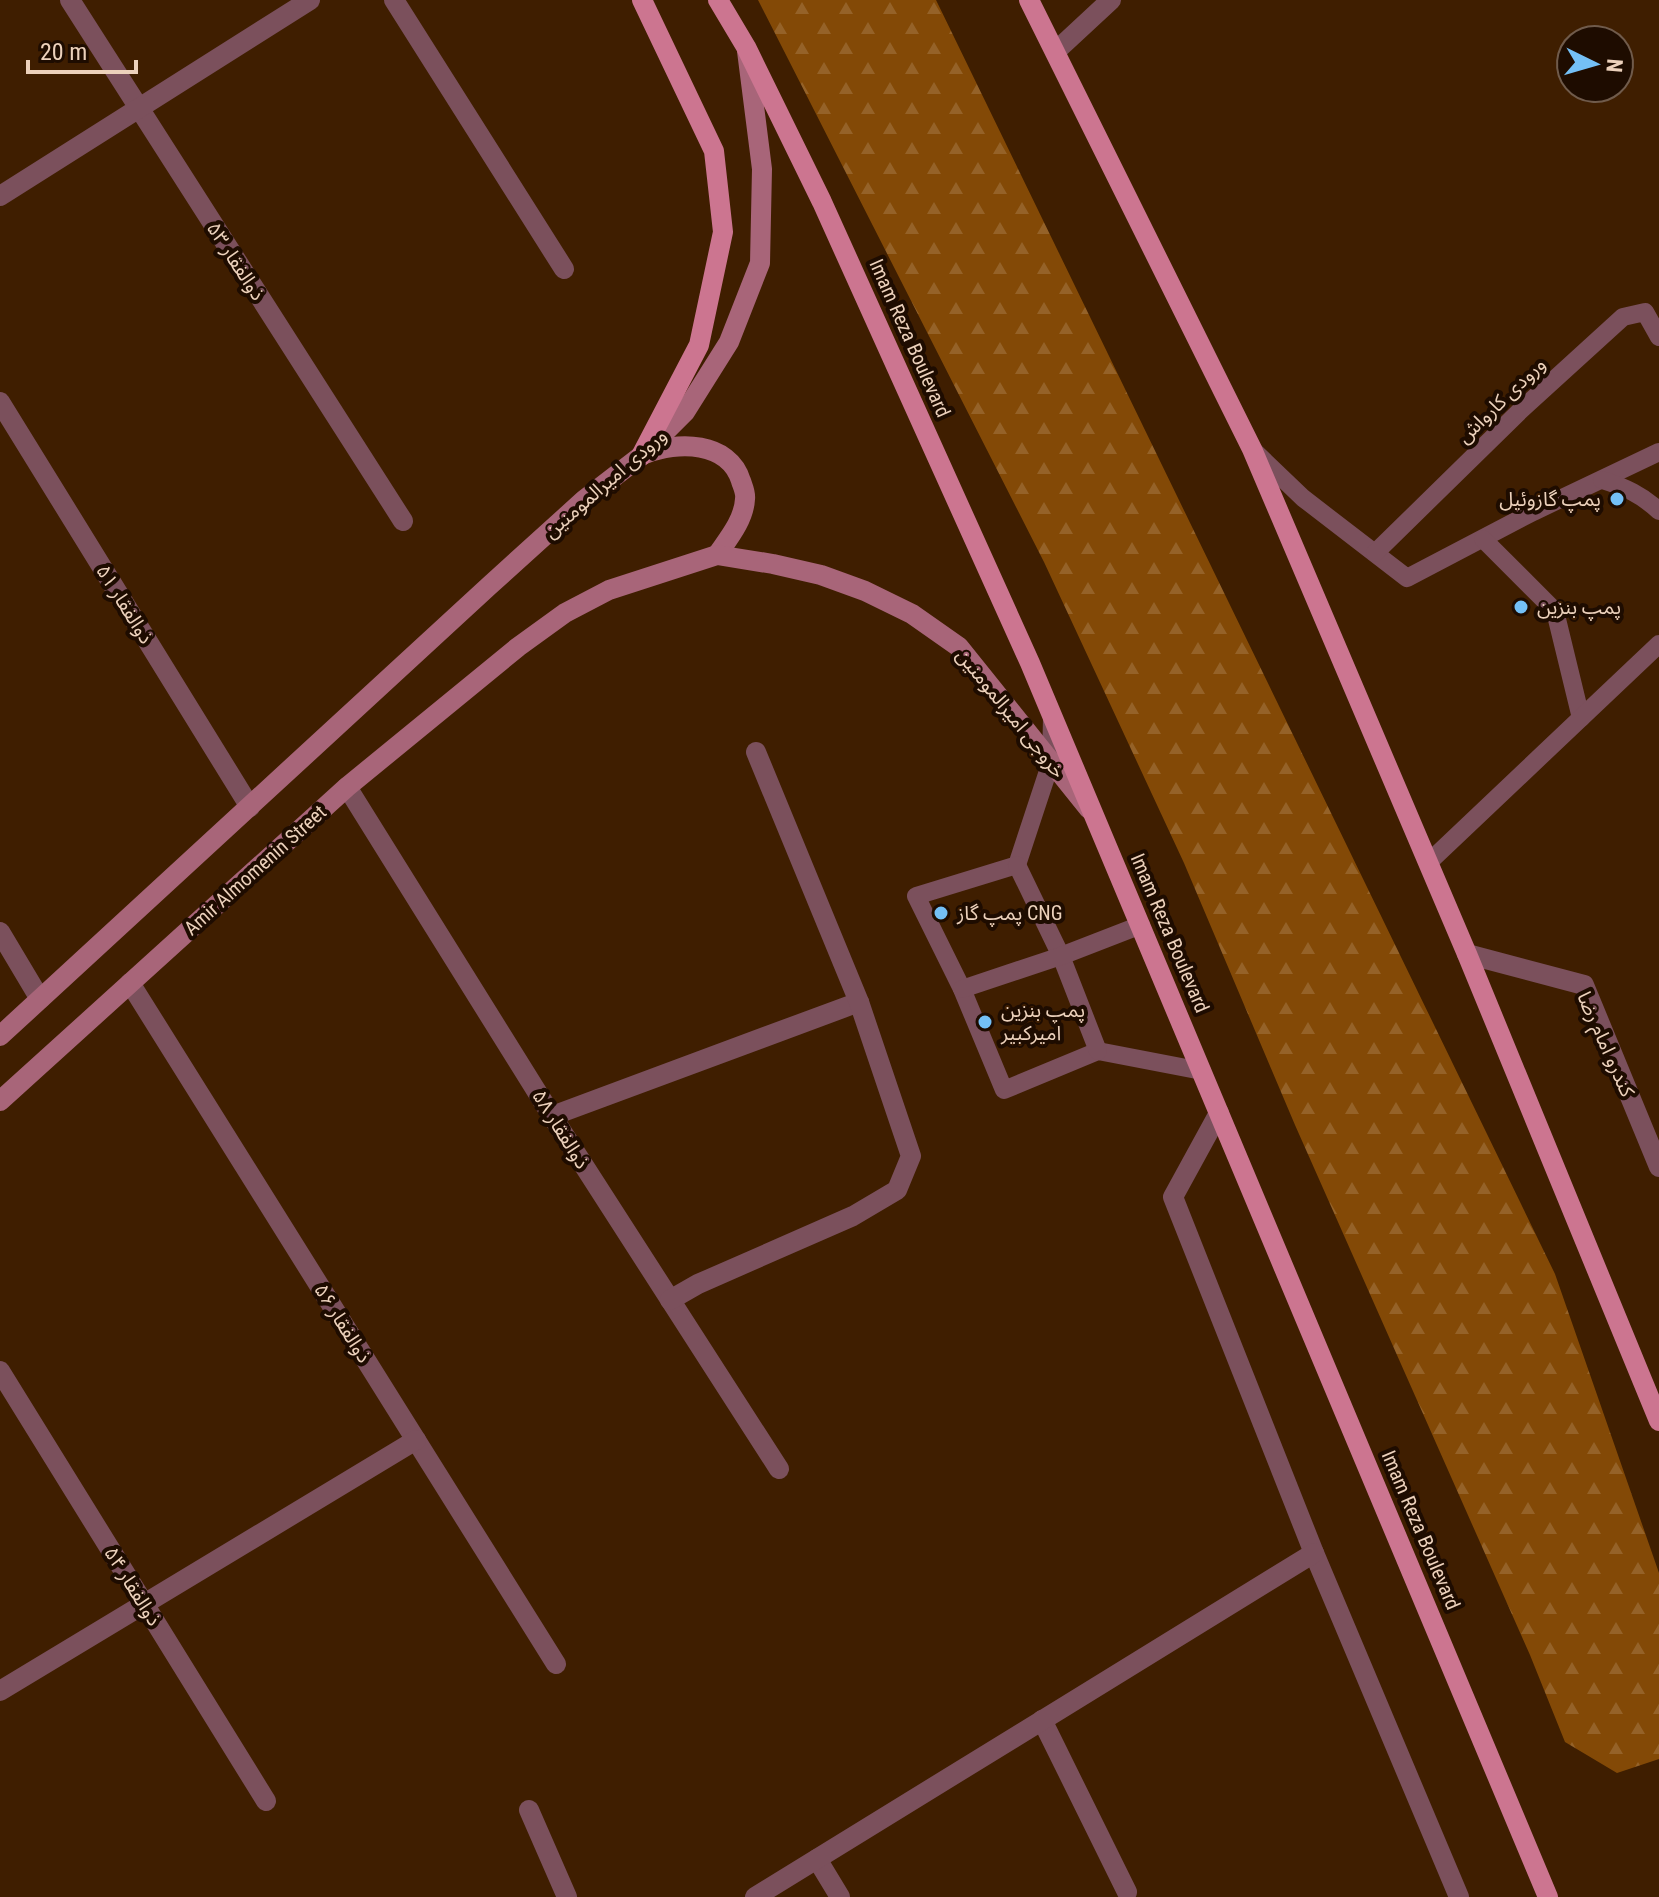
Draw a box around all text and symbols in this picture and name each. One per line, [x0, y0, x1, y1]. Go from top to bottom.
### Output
scale bar [28, 24, 136, 74]
north arrow [1555, 24, 1635, 104]
text: 20 m [40, 38, 87, 66]
text: N [1601, 58, 1627, 74]
street label: ذوالفقار ۵۳ [202, 217, 270, 305]
street label: Imam Reza Boulevard [864, 255, 956, 421]
street label: ورودی کارواش [1452, 352, 1550, 448]
street label: ورودی امیرالمومنین [539, 423, 671, 543]
place label: پمپ گازوئیل [1499, 487, 1601, 513]
marker: پمپ گازوئیل [1608, 490, 1626, 508]
street label: ذوالفقار ۵۱ [91, 560, 159, 648]
place label: پمپ بنزین [1537, 595, 1621, 621]
marker: پمپ بنزین [1512, 598, 1530, 616]
street label: خروجی امیرالمومنین [951, 643, 1071, 783]
street label: Amir Almomenin Street [179, 800, 331, 940]
street label: Imam Reza Boulevard [1126, 850, 1214, 1016]
place label: پمپ گاز CNG [956, 901, 1063, 927]
marker: پمپ گاز CNG [932, 904, 950, 922]
street label: کندرو امام رضا [1569, 988, 1640, 1102]
place label: پمپ بنزین امیرکبیر [1000, 998, 1085, 1045]
marker: پمپ بنزین امیرکبیر [976, 1013, 994, 1031]
street label: ذوالفقار ۵۸ [527, 1085, 595, 1173]
street label: ذوالفقار ۵۶ [309, 1279, 377, 1367]
street label: Imam Reza Boulevard [1377, 1447, 1465, 1613]
street label: ذوالفقار ۵۴ [99, 1542, 167, 1630]

